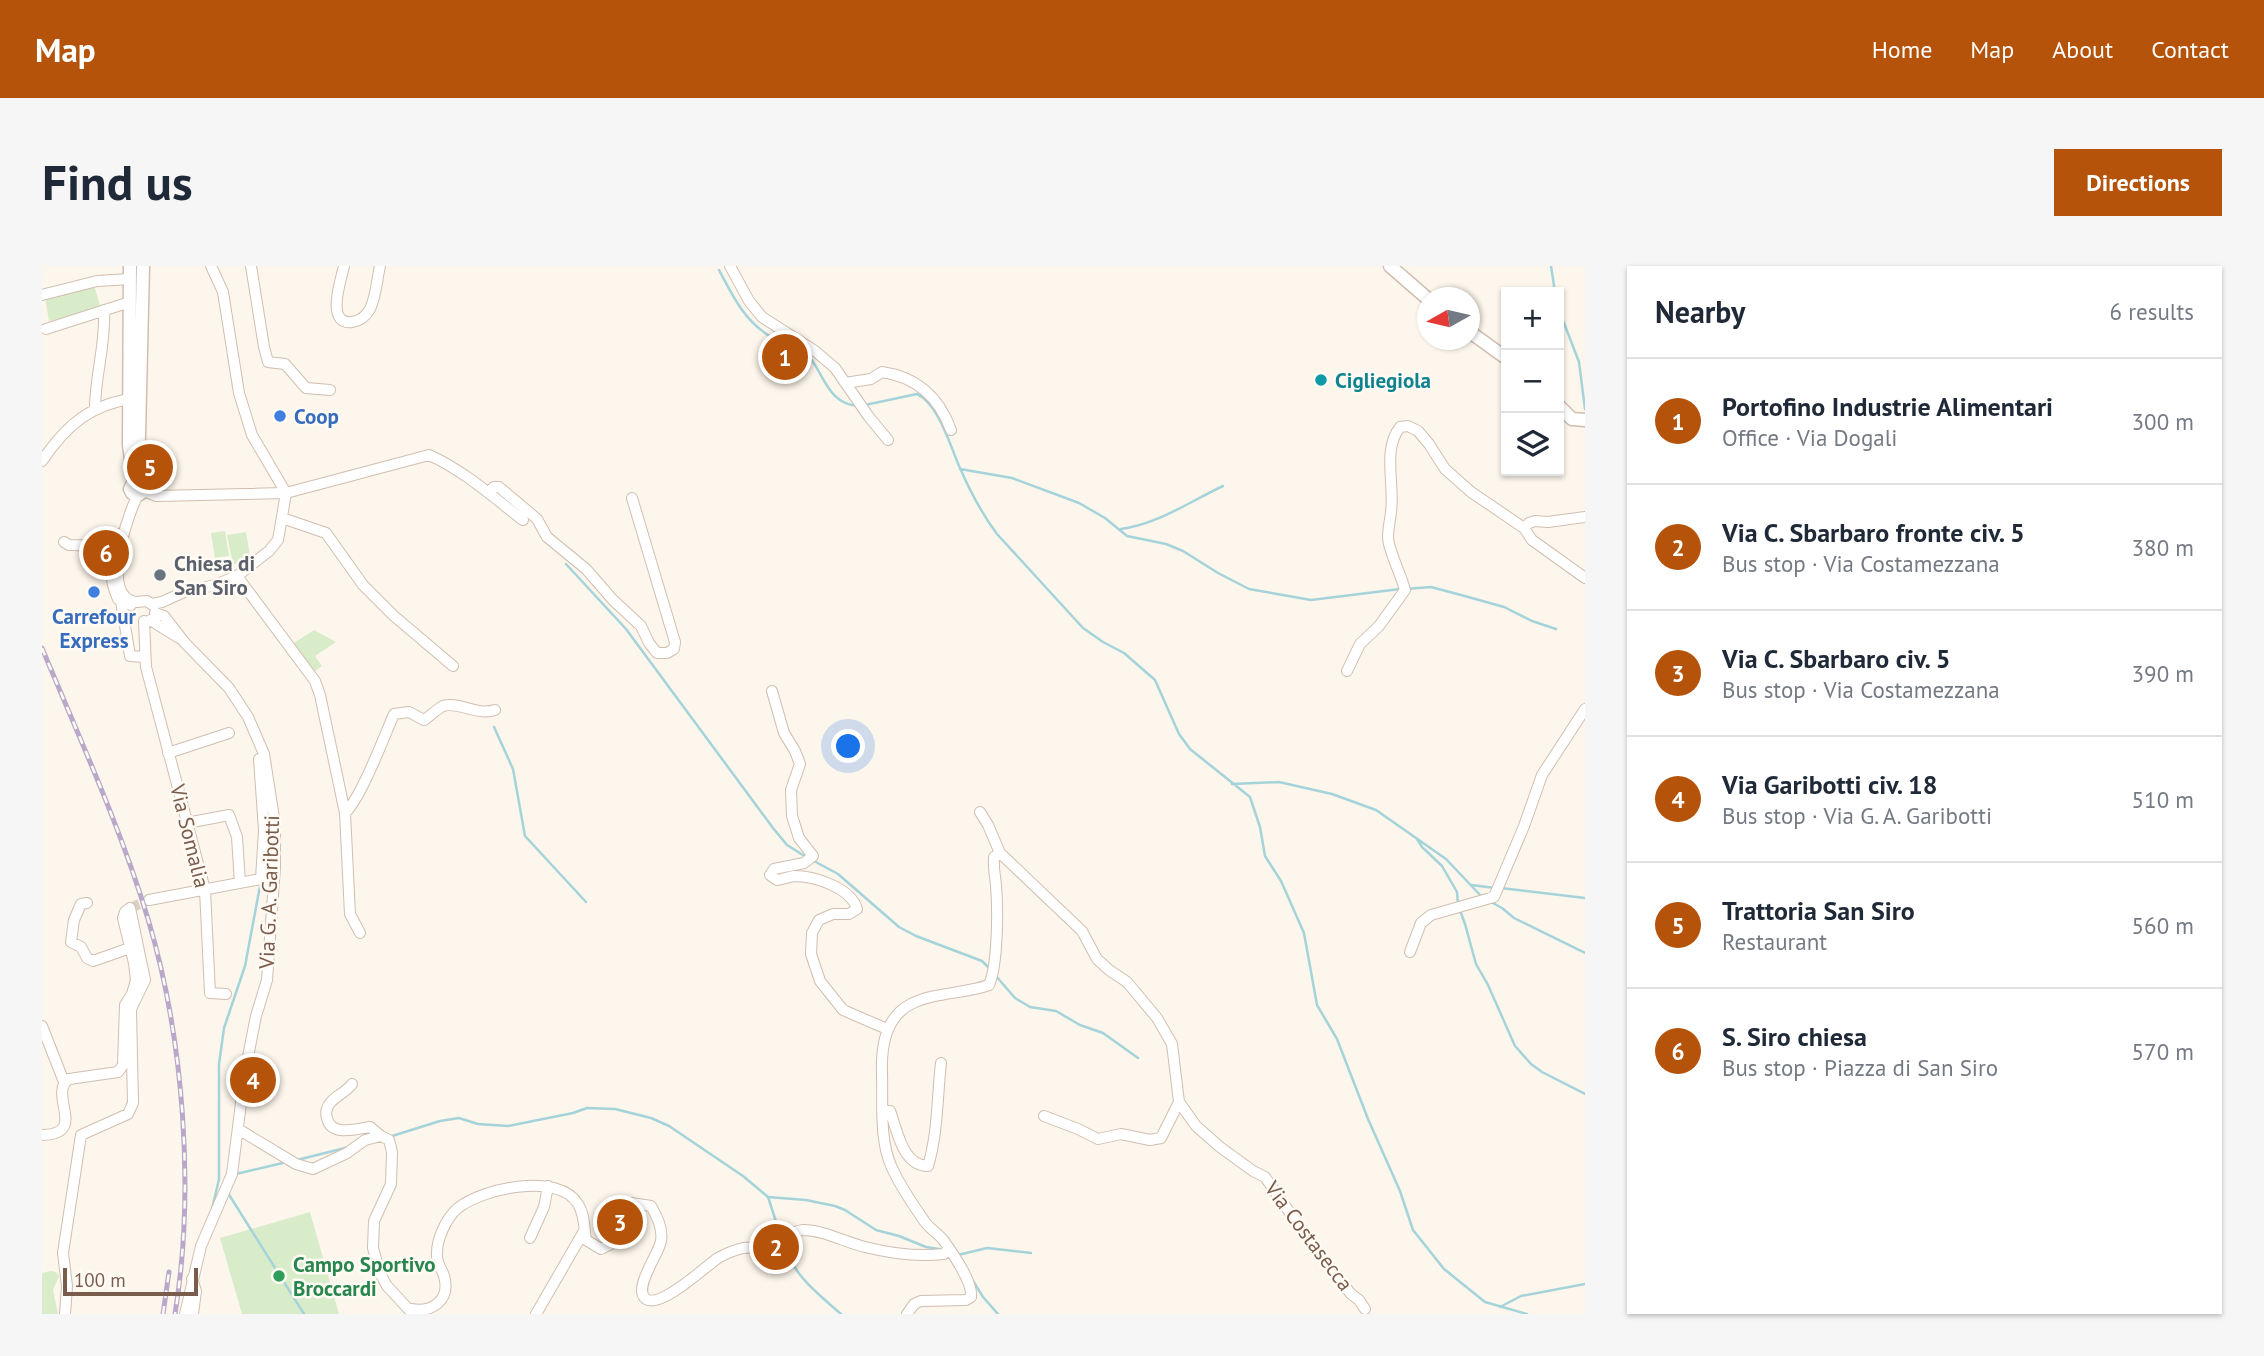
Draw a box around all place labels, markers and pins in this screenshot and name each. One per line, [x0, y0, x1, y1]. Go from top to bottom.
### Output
pin: 1 [762, 331, 808, 383]
place label: Cigliegiola [1335, 367, 1431, 394]
marker: Cigliegiola [1313, 372, 1329, 388]
place label: Coop [294, 403, 339, 430]
marker: Coop [272, 408, 288, 424]
pin: 5 [127, 441, 173, 493]
pin: 6 [83, 527, 129, 579]
place label: Chiesa di San Siro [174, 550, 255, 601]
marker: Chiesa di San Siro [152, 567, 168, 583]
marker: Carrefour Express [86, 584, 102, 600]
place label: Carrefour Express [52, 603, 137, 654]
pin: 4 [230, 1054, 276, 1106]
pin: 3 [597, 1196, 643, 1248]
pin: 2 [753, 1221, 799, 1273]
place label: Campo Sportivo Broccardi [293, 1251, 436, 1302]
marker: Campo Sportivo Broccardi [271, 1268, 287, 1284]

